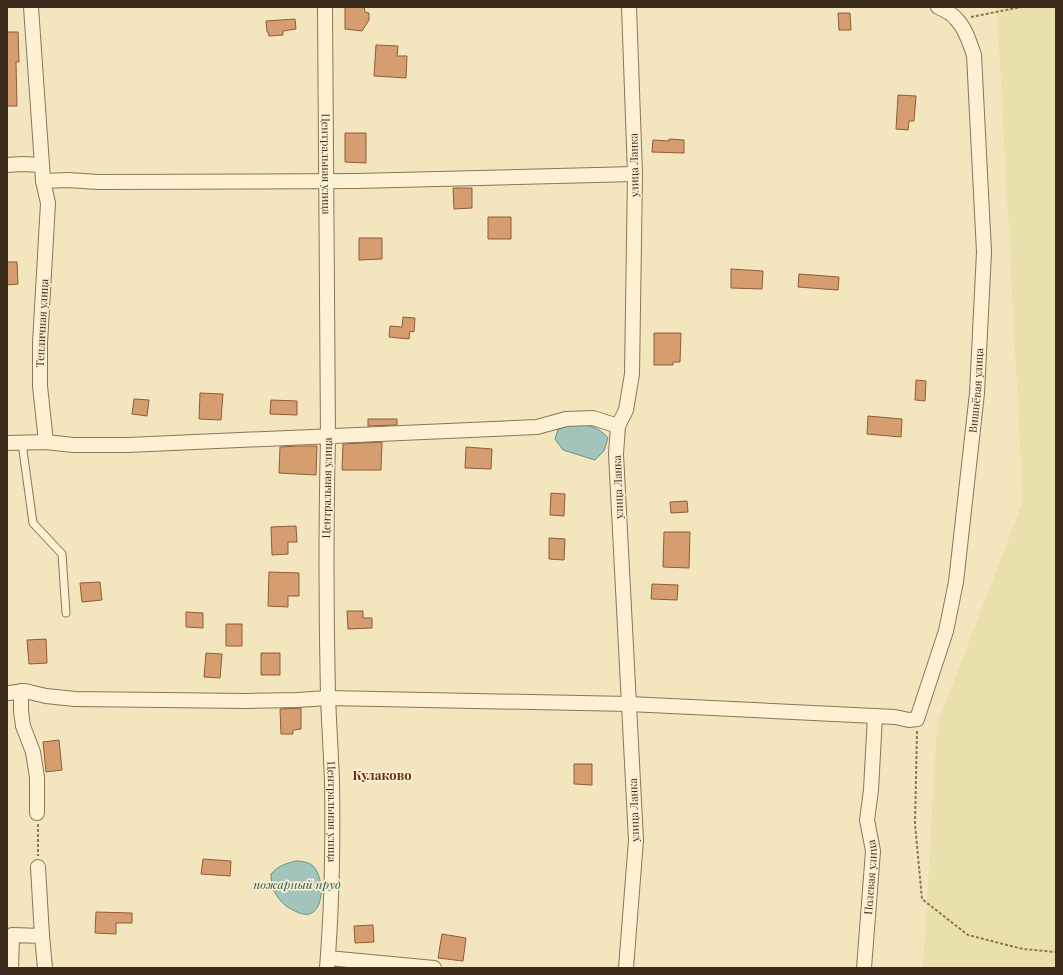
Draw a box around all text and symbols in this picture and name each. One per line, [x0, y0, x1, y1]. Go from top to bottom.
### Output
street label: Центральная улица [319, 113, 334, 215]
street label: улица Ланка [625, 132, 642, 198]
street label: Тепличная улица [32, 278, 51, 368]
street label: Вишнёвая улица [965, 347, 986, 434]
street label: Центральная улица [318, 437, 335, 539]
street label: улица Ланка [609, 454, 626, 520]
street label: Центральная улица [324, 761, 340, 863]
district label: Кулаково [352, 766, 412, 783]
street label: улица Ланка [625, 777, 642, 843]
street label: Полевая улица [860, 838, 880, 915]
water label: пожарный пруд [253, 876, 341, 892]

